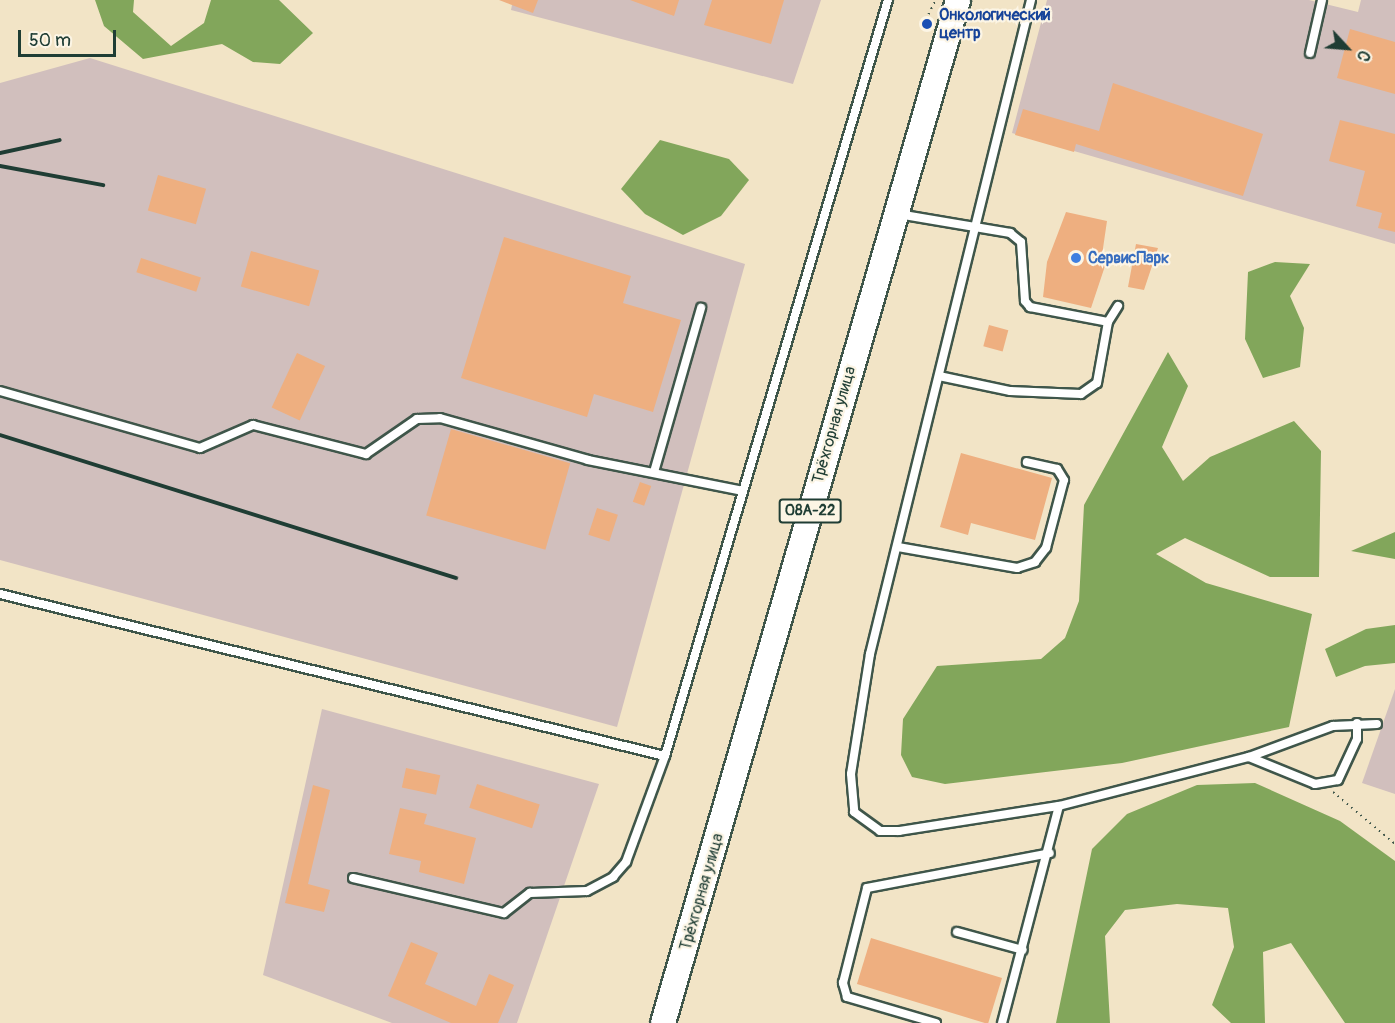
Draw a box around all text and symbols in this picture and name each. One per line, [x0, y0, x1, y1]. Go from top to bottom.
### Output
place label: Онкологический центр [939, 5, 1051, 43]
marker: Онкологический центр [920, 17, 934, 31]
scale bar [21, 18, 118, 56]
north arrow [1317, 18, 1377, 78]
text: 50 m [29, 29, 71, 52]
text: С [1352, 47, 1374, 65]
place label: СервисПарк [1088, 248, 1169, 268]
marker: СервисПарк [1069, 251, 1083, 265]
street label: Трёхгорная улица [808, 364, 860, 486]
road number: 08А-22 [778, 499, 842, 523]
street label: Трёхгорная улица [676, 831, 728, 953]

